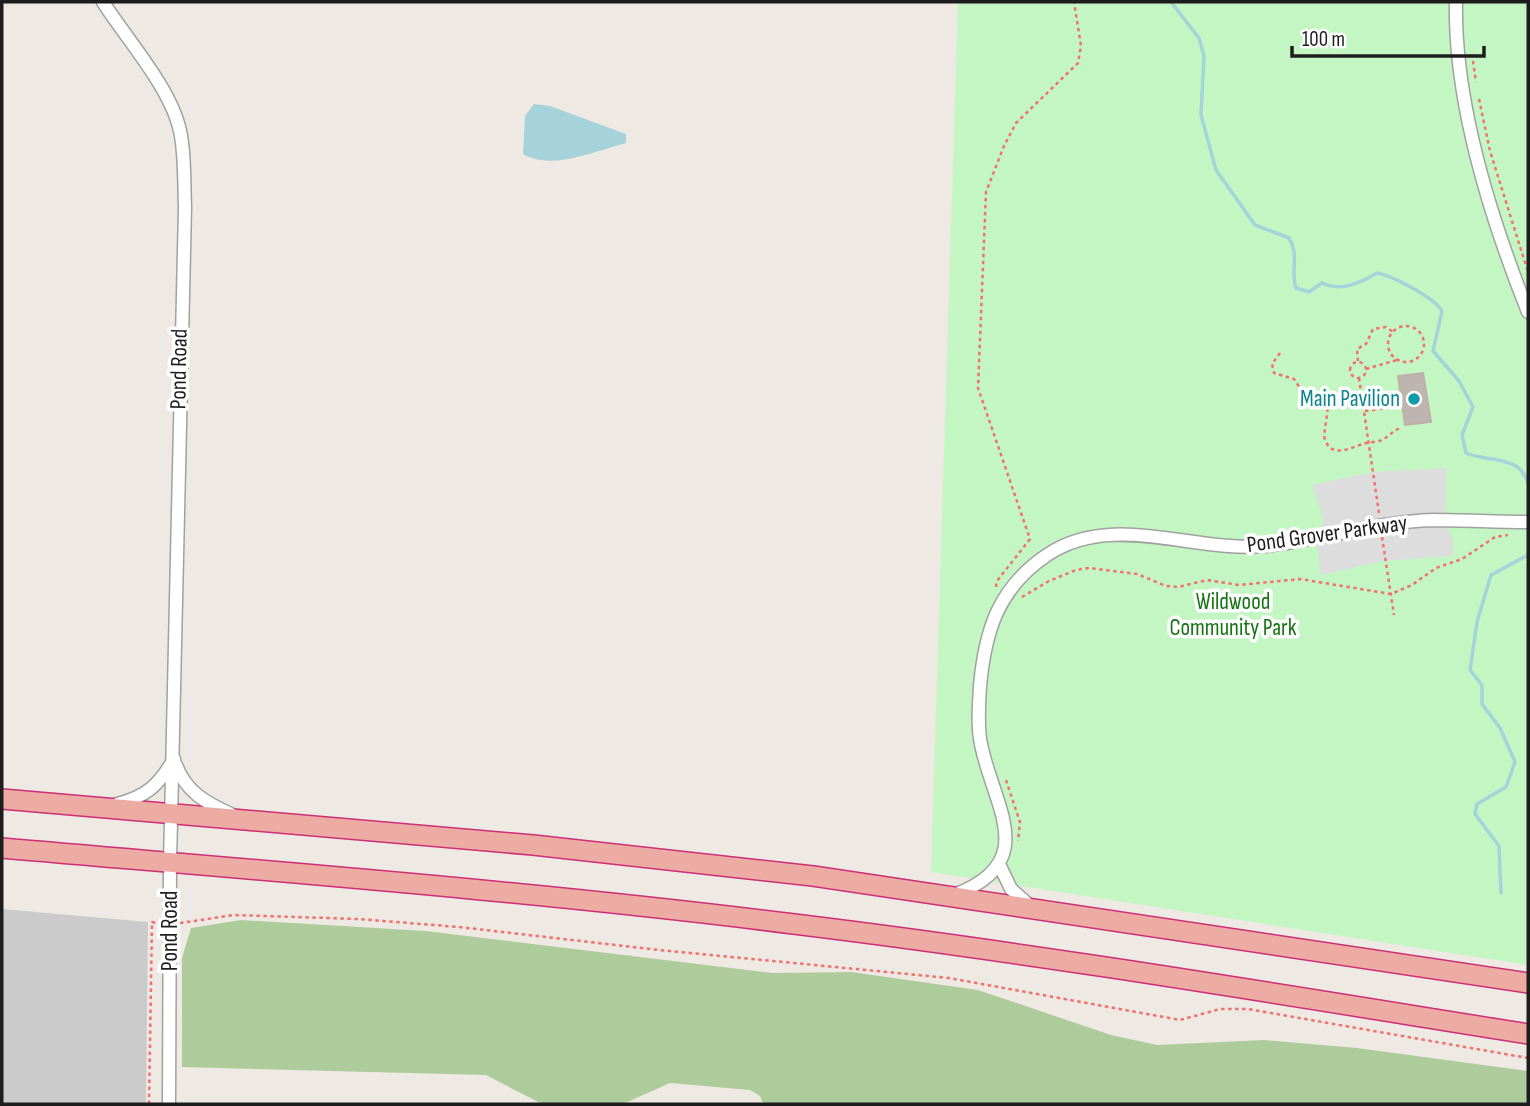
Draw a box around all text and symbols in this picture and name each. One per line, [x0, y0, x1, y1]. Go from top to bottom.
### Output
scale bar [1292, 14, 1484, 58]
text: 100 m [1302, 27, 1345, 52]
street label: Pond Road [164, 328, 194, 410]
place label: Main Pavilion [1300, 385, 1400, 413]
marker: Main Pavilion [1406, 391, 1422, 407]
street label: Pond Grover Parkway [1245, 509, 1409, 559]
park label: Wildwood Community Park [1169, 588, 1297, 642]
street label: Pond Road [156, 891, 184, 971]

